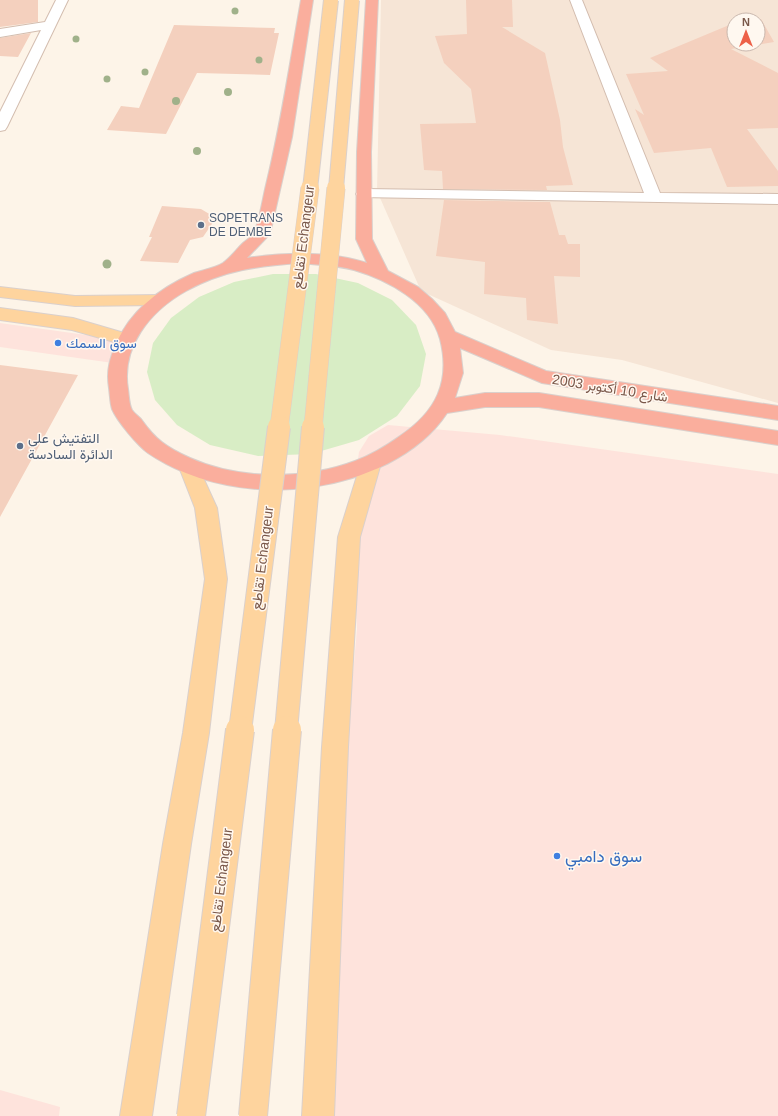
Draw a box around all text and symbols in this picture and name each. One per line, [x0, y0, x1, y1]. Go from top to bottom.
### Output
north arrow [726, 12, 766, 52]
text: N [742, 16, 750, 28]
street label: تقاطع Echangeur [289, 184, 320, 290]
place label: SOPETRANS DE DEMBE [209, 211, 283, 239]
marker: SOPETRANS DE DEMBE [196, 220, 206, 230]
place label: سوق السمك [66, 335, 137, 352]
marker: سوق السمك [53, 338, 63, 348]
street label: شارع 10 أكتوبر 2003 [551, 371, 669, 408]
place label: التفتيش على الدائرة السادسة [28, 430, 113, 463]
marker: التفتيش على الدائرة السادسة [15, 441, 25, 451]
street label: تقاطع Echangeur [248, 505, 279, 611]
street label: تقاطع Echangeur [207, 827, 238, 933]
place label: سوق دامبي [565, 847, 642, 870]
marker: سوق دامبي [552, 851, 562, 861]

